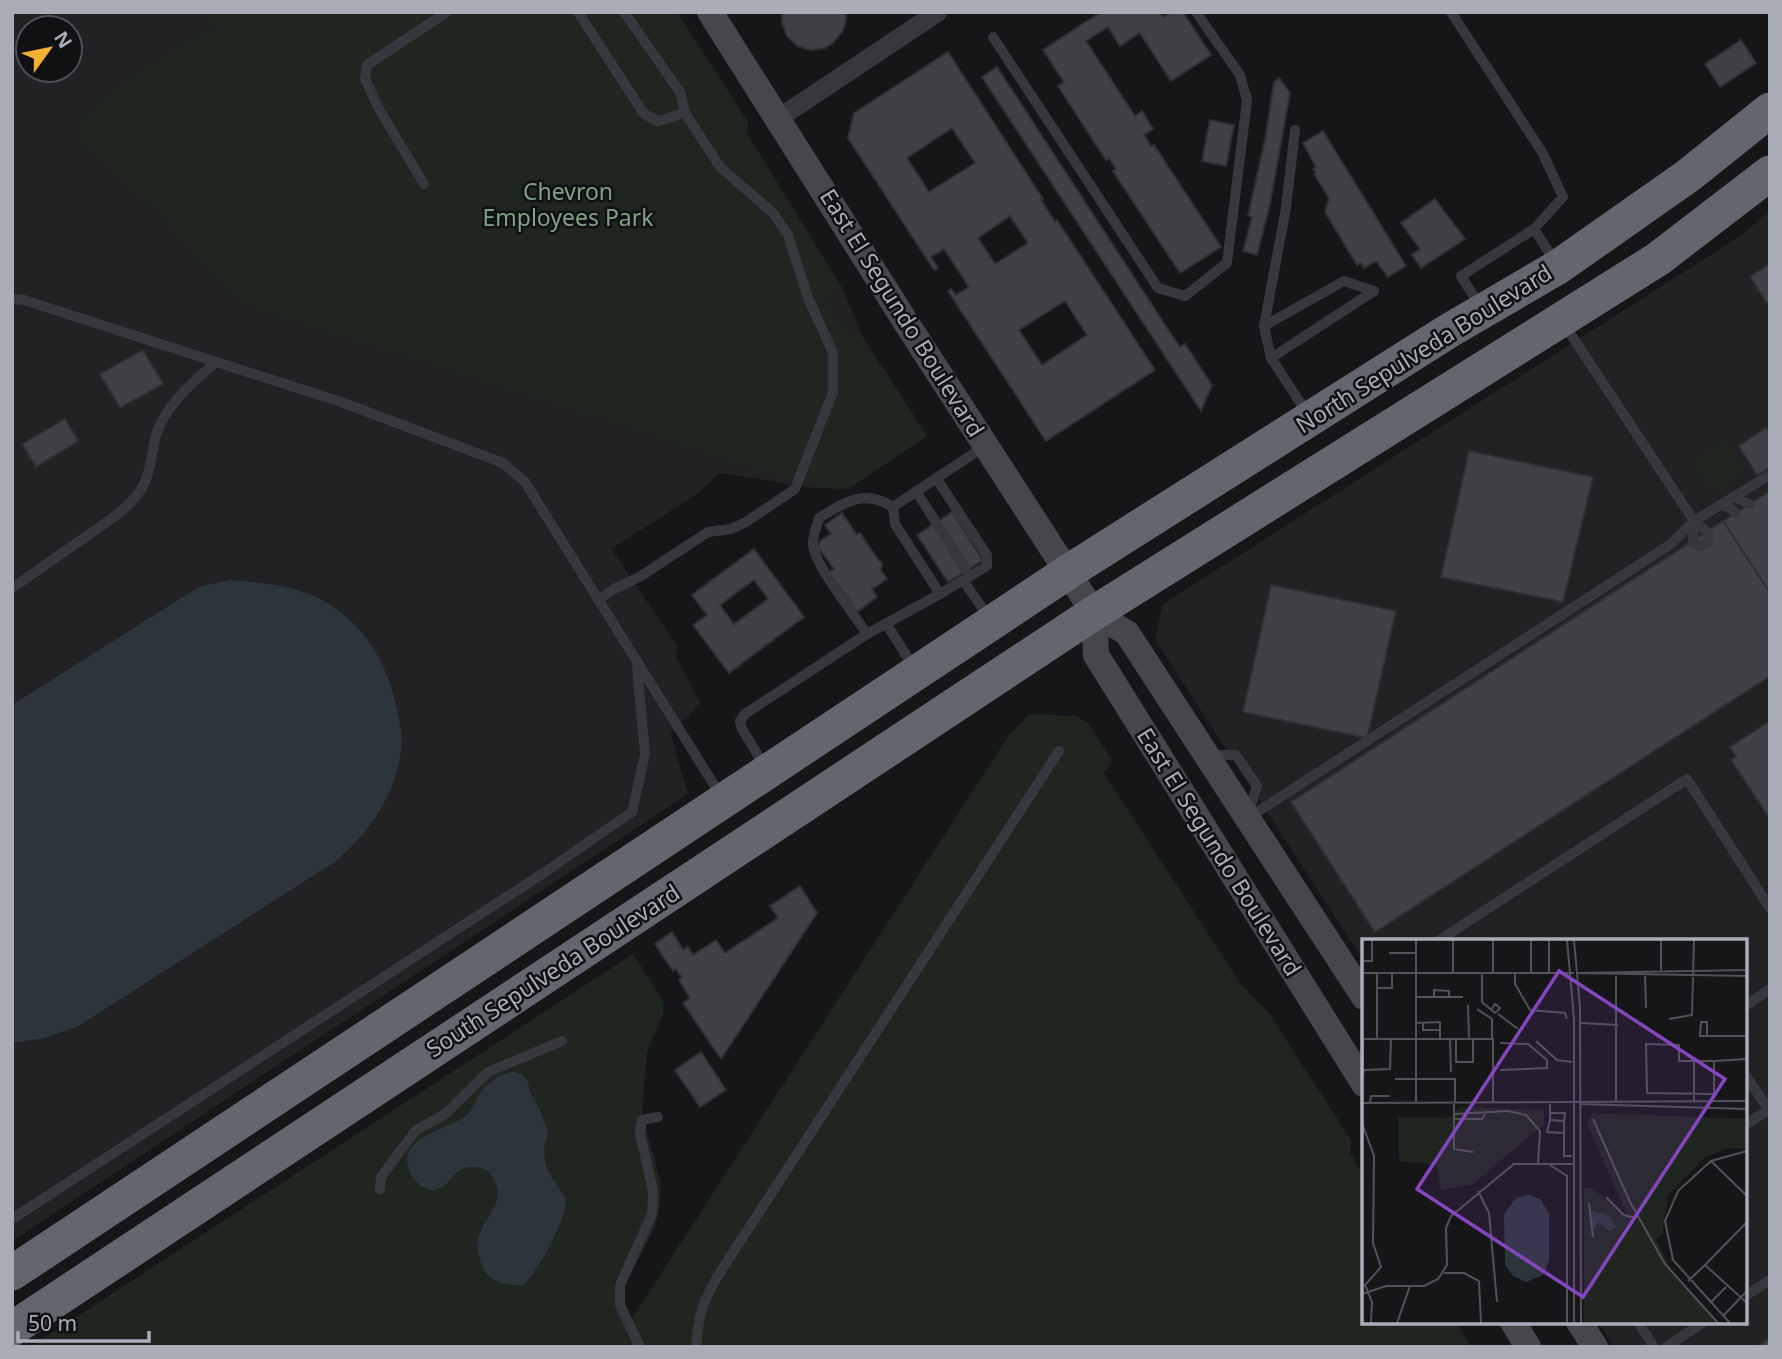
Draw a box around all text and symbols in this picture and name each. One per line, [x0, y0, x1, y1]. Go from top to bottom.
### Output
north arrow [14, 14, 84, 84]
text: N [48, 26, 78, 53]
park label: Chevron Employees Park [482, 175, 654, 233]
street label: East El Segundo Boulevard [813, 182, 993, 443]
street label: North Sepulveda Boulevard [1289, 256, 1558, 440]
street label: East El Segundo Boulevard [1130, 721, 1310, 982]
street label: South Sepulveda Boulevard [420, 876, 685, 1064]
inset map [1362, 939, 1747, 1324]
scale bar [18, 1300, 149, 1344]
text: 50 m [28, 1309, 77, 1337]

